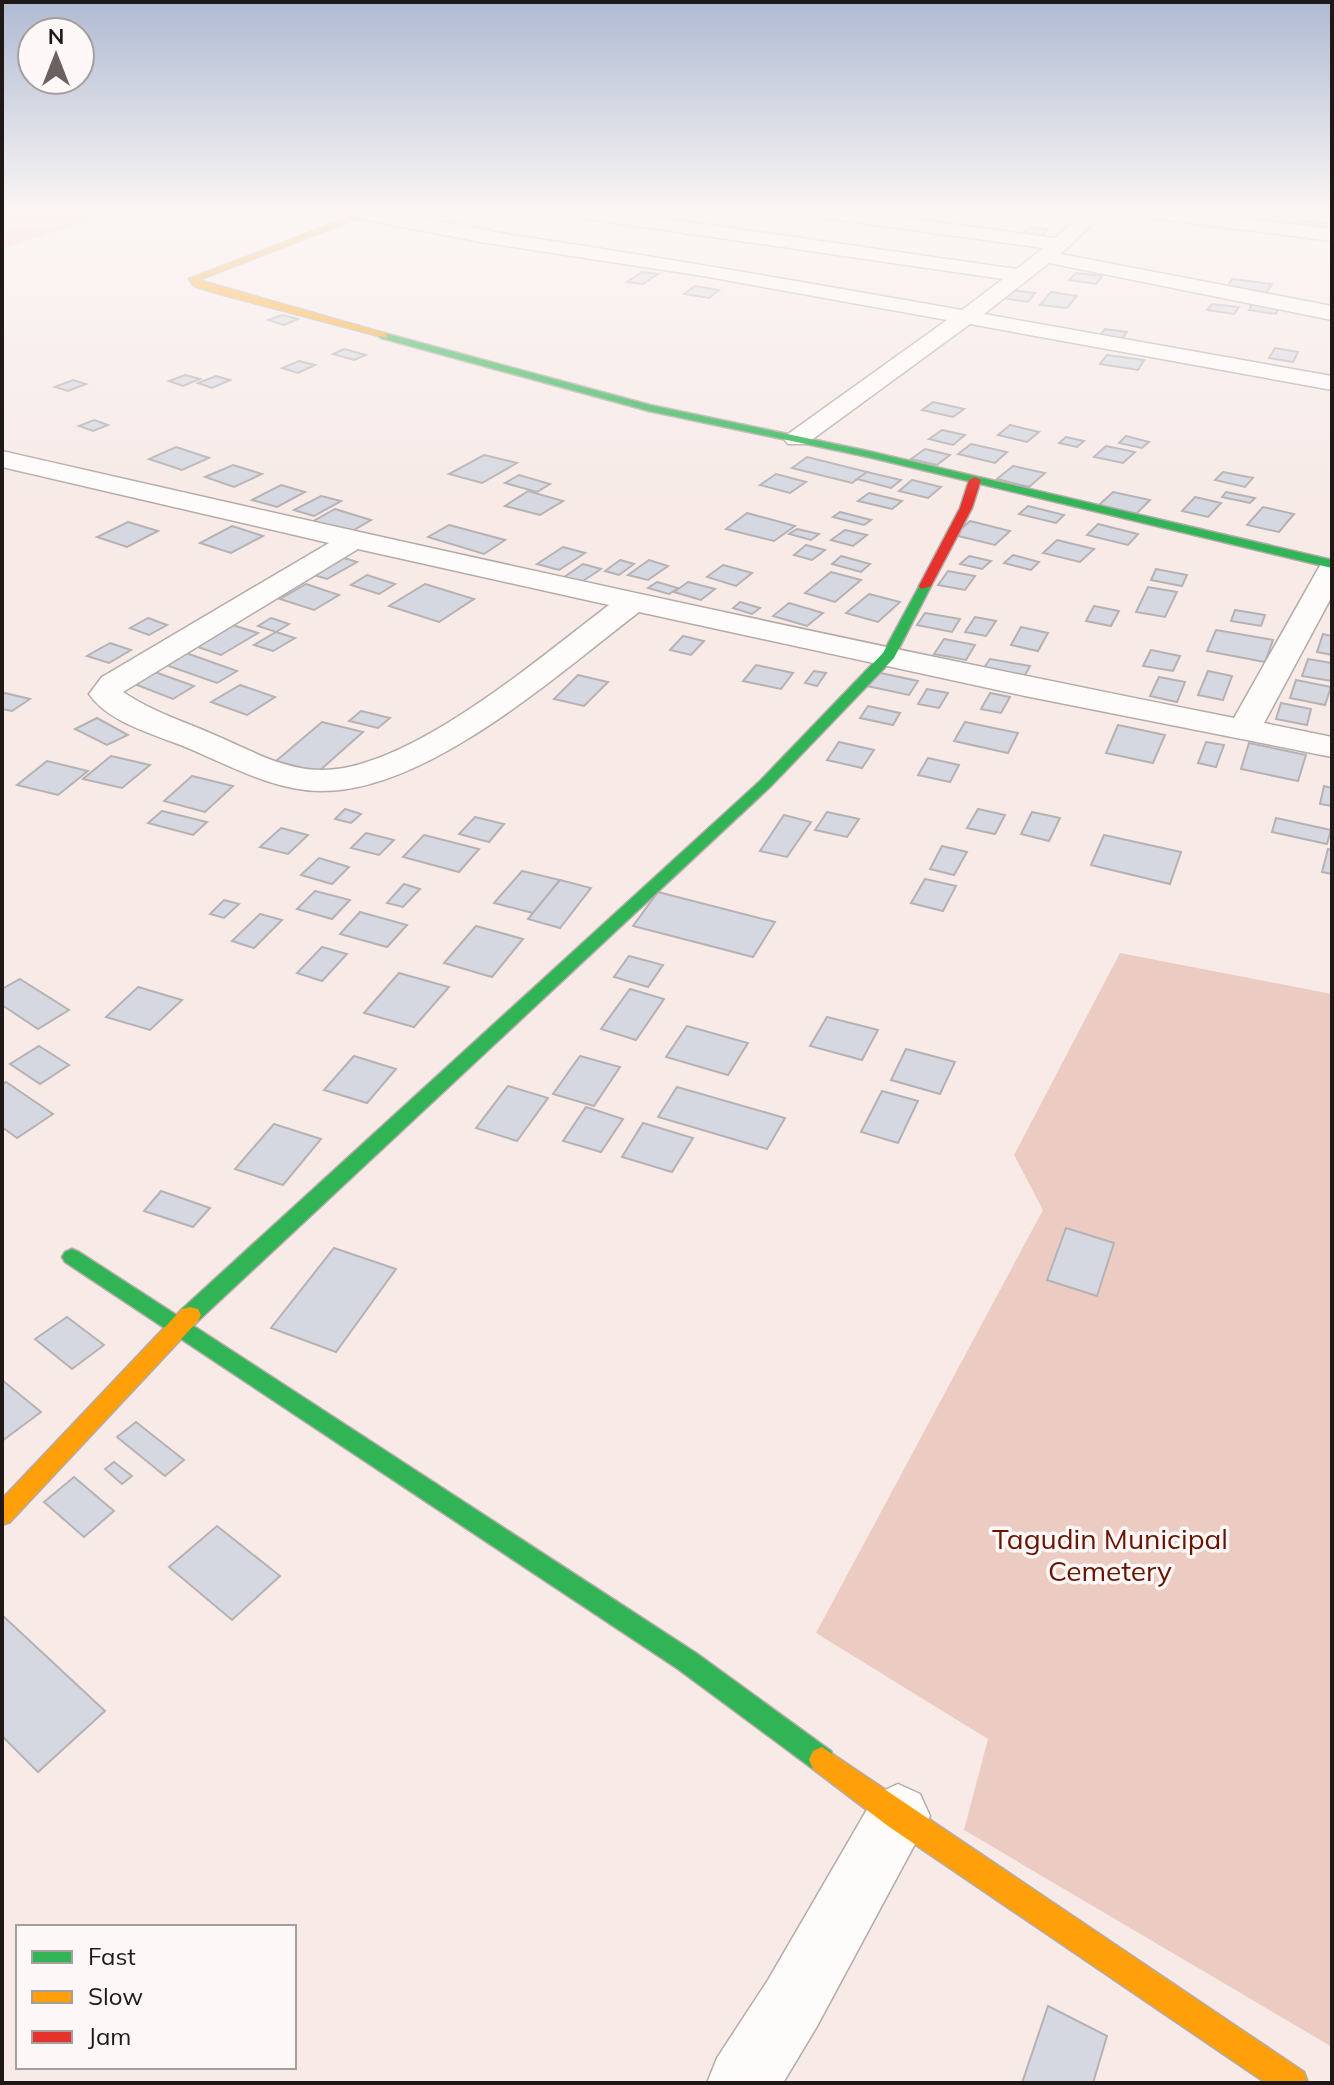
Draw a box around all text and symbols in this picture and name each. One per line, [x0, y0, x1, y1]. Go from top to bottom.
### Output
north arrow [16, 16, 96, 96]
text: N [48, 22, 64, 50]
park label: Tagudin Municipal Cemetery [992, 1521, 1228, 1588]
legend [16, 1925, 296, 2069]
text: Fast [88, 1941, 136, 1971]
text: Slow [88, 1981, 143, 2011]
text: Jam [88, 2021, 131, 2051]

